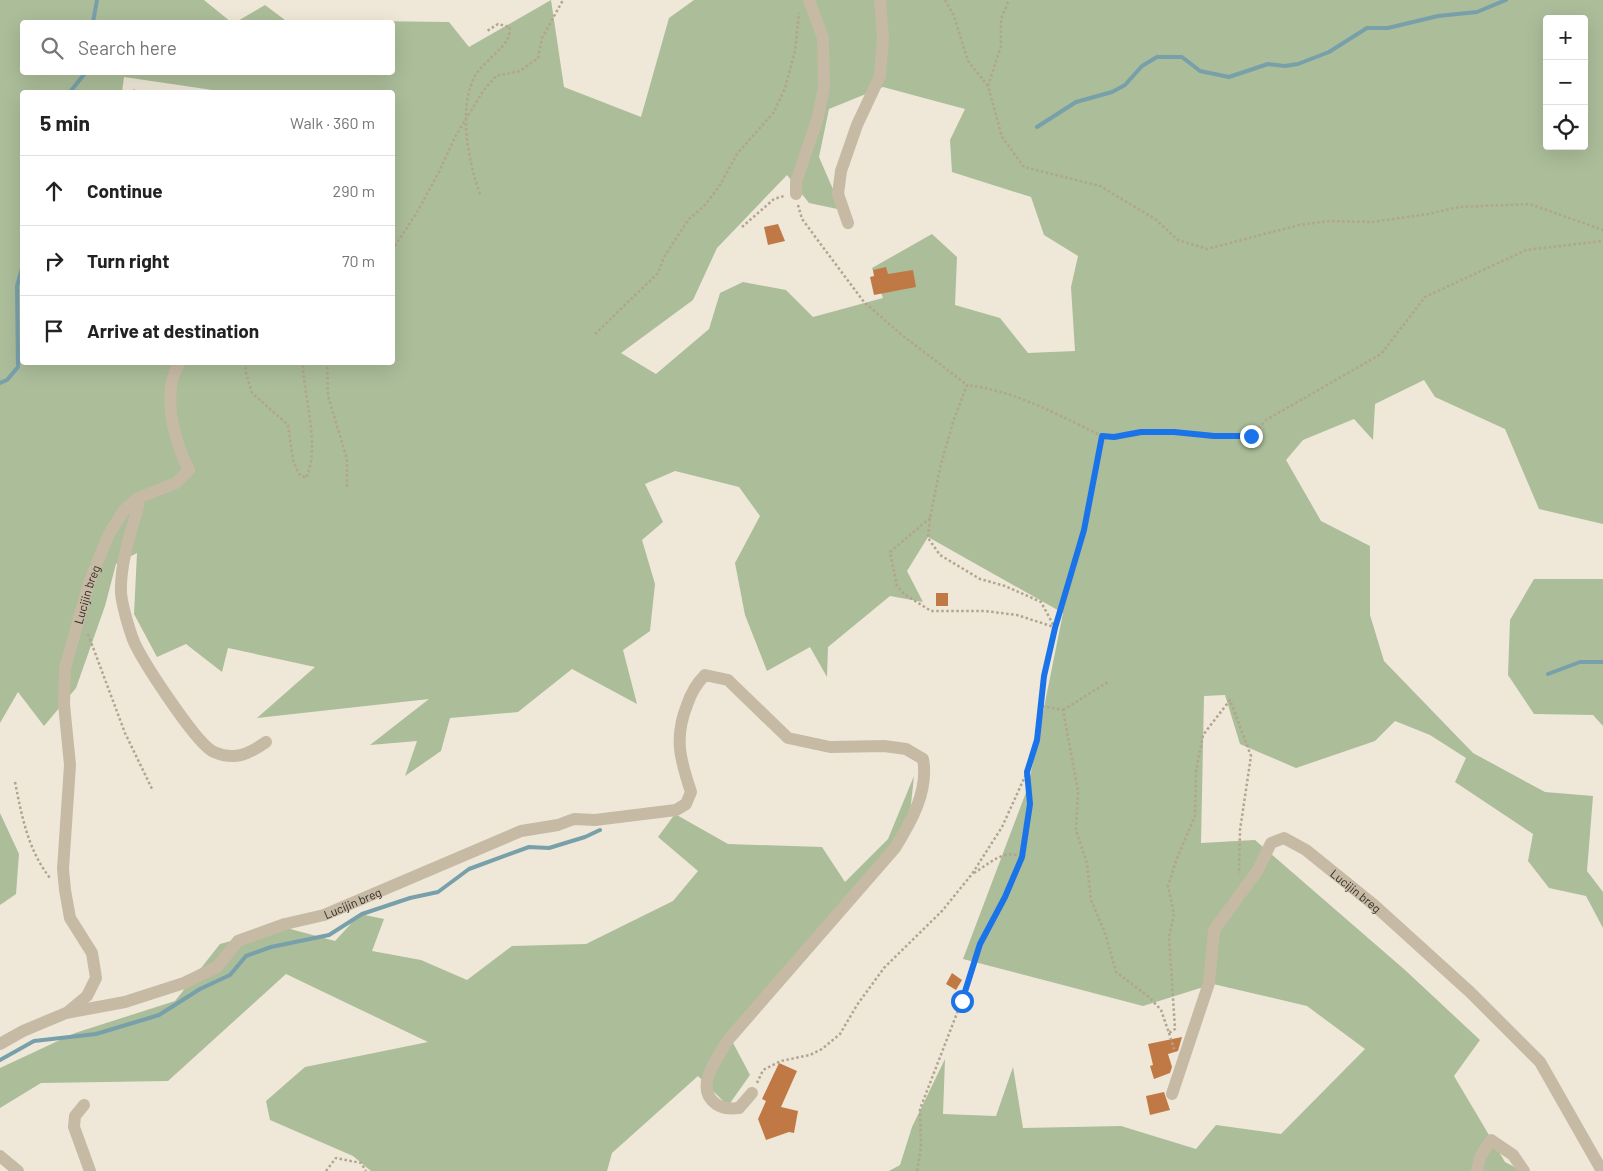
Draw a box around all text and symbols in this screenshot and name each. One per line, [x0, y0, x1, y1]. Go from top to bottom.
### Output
map controls [1543, 15, 1588, 150]
button: + [1543, 15, 1588, 60]
search box [20, 20, 395, 75]
icon: search [38, 34, 66, 62]
text: Search here [78, 36, 177, 59]
button: − [1543, 60, 1588, 105]
button: locate [1543, 105, 1588, 150]
text: 5 min [40, 110, 90, 135]
text: Walk · 360 m [290, 113, 375, 132]
icon: ahead [40, 177, 68, 205]
text: Continue [87, 179, 163, 202]
text: 290 m [333, 181, 375, 200]
icon: right [40, 247, 68, 275]
text: Turn right [87, 249, 169, 272]
text: 70 m [342, 251, 375, 270]
icon: arrive [40, 317, 68, 345]
text: Arrive at destination [87, 319, 259, 342]
route end [1240, 425, 1263, 448]
street label: Lucijin breg [71, 563, 103, 626]
street label: Lucijin breg [1328, 866, 1384, 915]
street label: Lucijin breg [322, 884, 383, 921]
route start [951, 990, 974, 1013]

